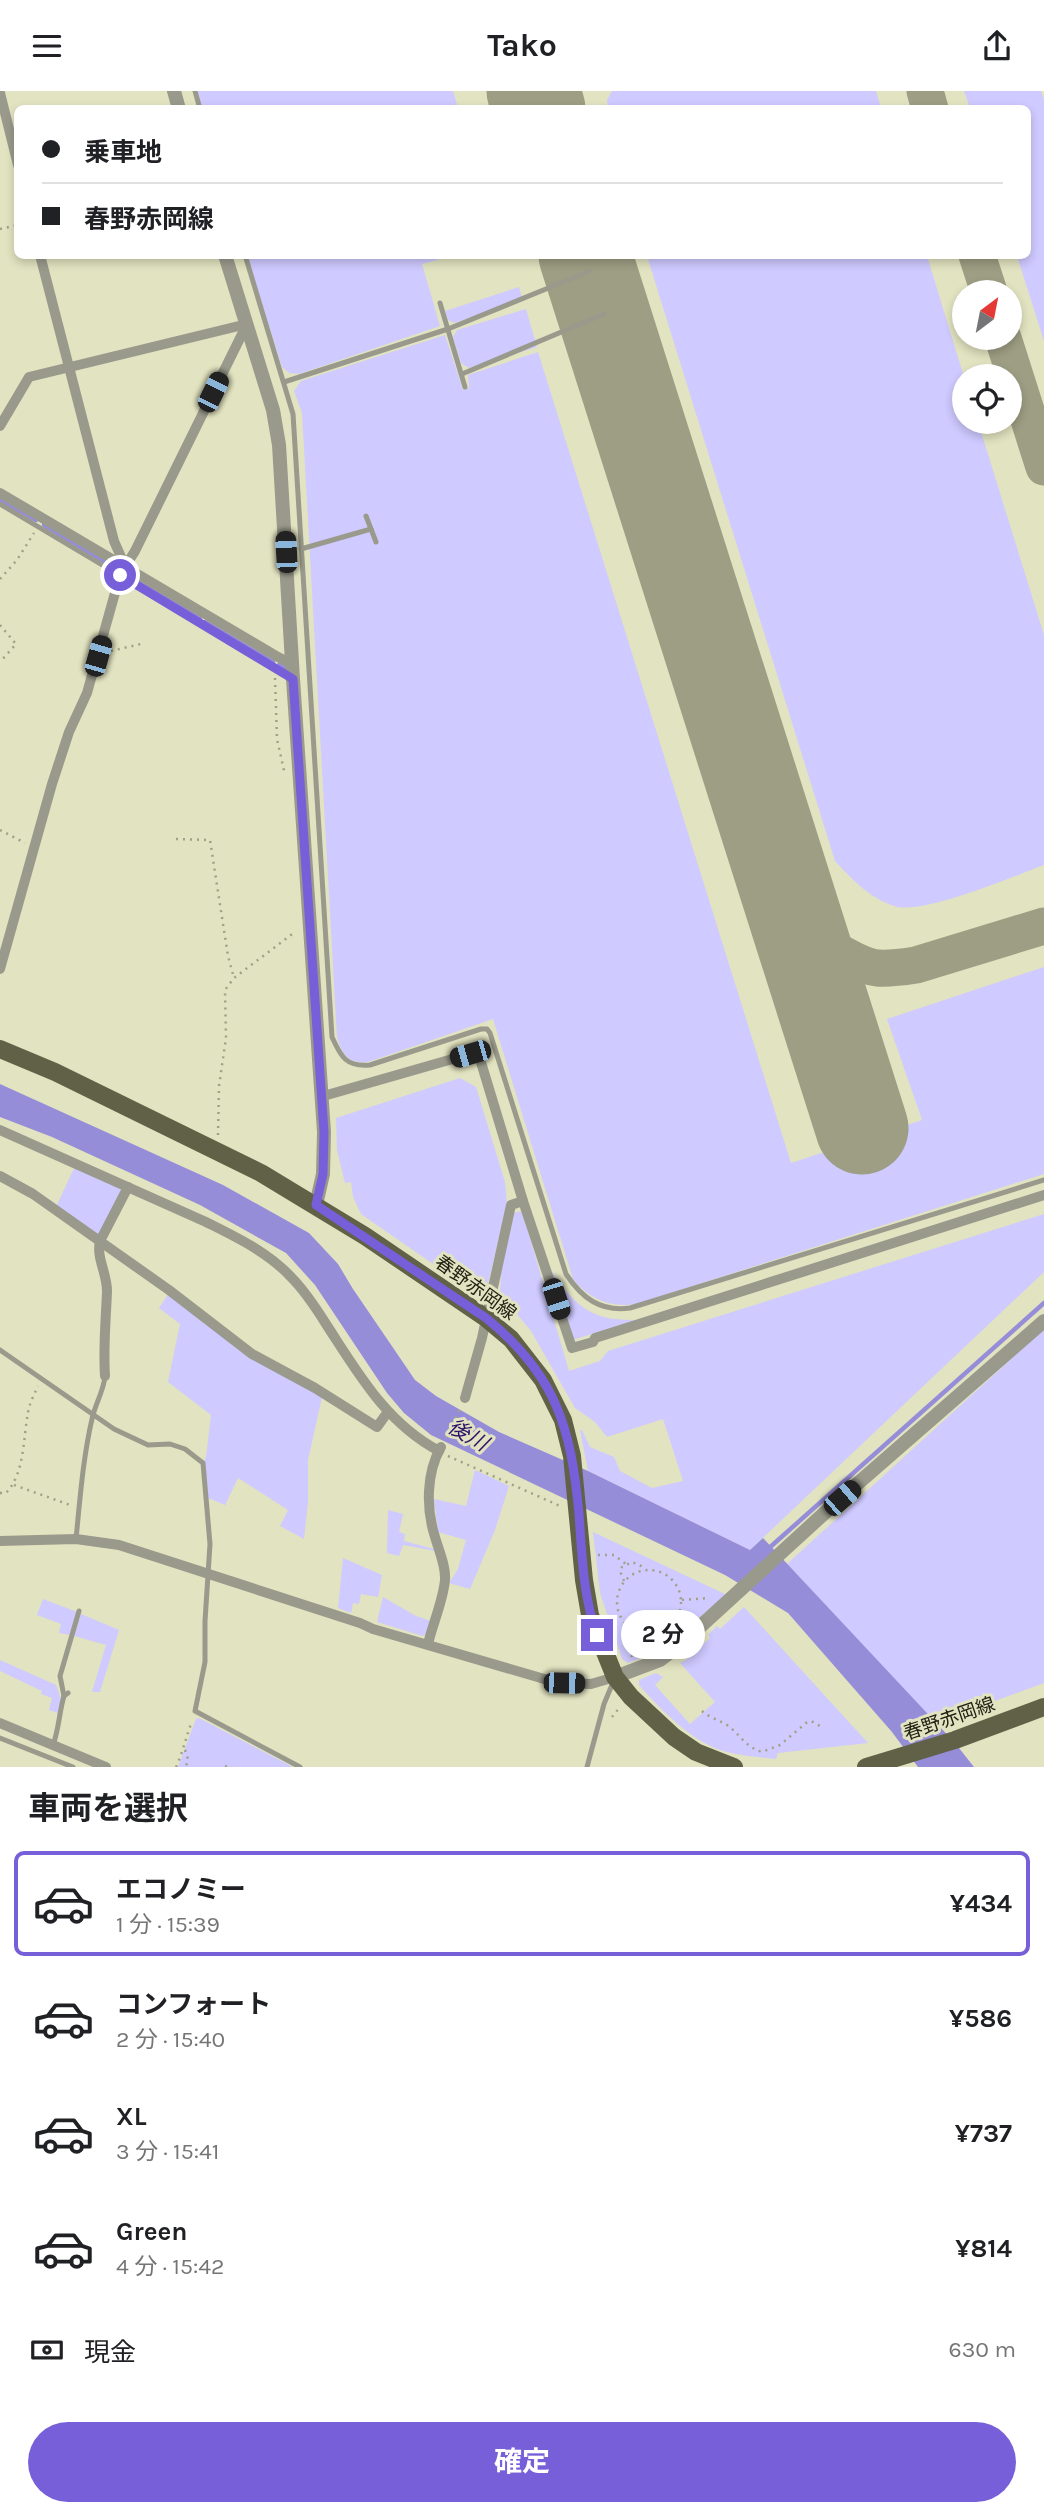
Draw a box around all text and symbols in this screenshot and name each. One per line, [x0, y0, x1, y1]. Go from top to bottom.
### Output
icon: menu [28, 27, 66, 65]
text: Tako [487, 27, 557, 64]
icon: share [978, 27, 1016, 65]
text: 乗車地 [84, 137, 162, 168]
text: 春野赤岡線 [84, 204, 214, 235]
north arrow [952, 280, 1022, 350]
map controls [952, 280, 1022, 434]
button: locate [952, 364, 1022, 434]
car [195, 369, 232, 415]
car [275, 530, 298, 574]
route start [104, 559, 136, 591]
car [83, 633, 114, 679]
car [447, 1038, 494, 1070]
street label: 春野赤岡線 [431, 1251, 520, 1325]
car [540, 1276, 573, 1322]
water label: 後川 [444, 1414, 494, 1457]
car [820, 1476, 865, 1520]
callout: 2 分 [622, 1611, 706, 1659]
route end [581, 1619, 613, 1651]
text: 2 分 [642, 1621, 684, 1648]
car [543, 1672, 586, 1694]
street label: 春野赤岡線 [901, 1693, 998, 1745]
text: 車両を選択 [28, 1790, 188, 1827]
icon: car [32, 1872, 95, 1935]
text: エコノミー [116, 1874, 246, 1905]
text: ¥434 [950, 1888, 1012, 1919]
text: 1 分 · 15:39 [116, 1911, 220, 1938]
icon: car [32, 1987, 95, 2050]
text: コンフォート [116, 1989, 271, 2020]
text: ¥586 [949, 2003, 1012, 2034]
text: 2 分 · 15:40 [116, 2026, 225, 2053]
text: XL [116, 2101, 147, 2132]
icon: car [32, 2102, 95, 2165]
text: ¥737 [955, 2118, 1012, 2149]
text: 3 分 · 15:41 [116, 2138, 219, 2165]
text: Green [116, 2216, 188, 2247]
icon: car [32, 2217, 95, 2280]
text: ¥814 [955, 2233, 1012, 2264]
text: 4 分 · 15:42 [116, 2253, 224, 2280]
icon: cash [28, 2331, 66, 2369]
text: 630 m [949, 2336, 1016, 2363]
text: 現金 [84, 2337, 136, 2368]
button: 確定 [28, 2422, 1016, 2502]

